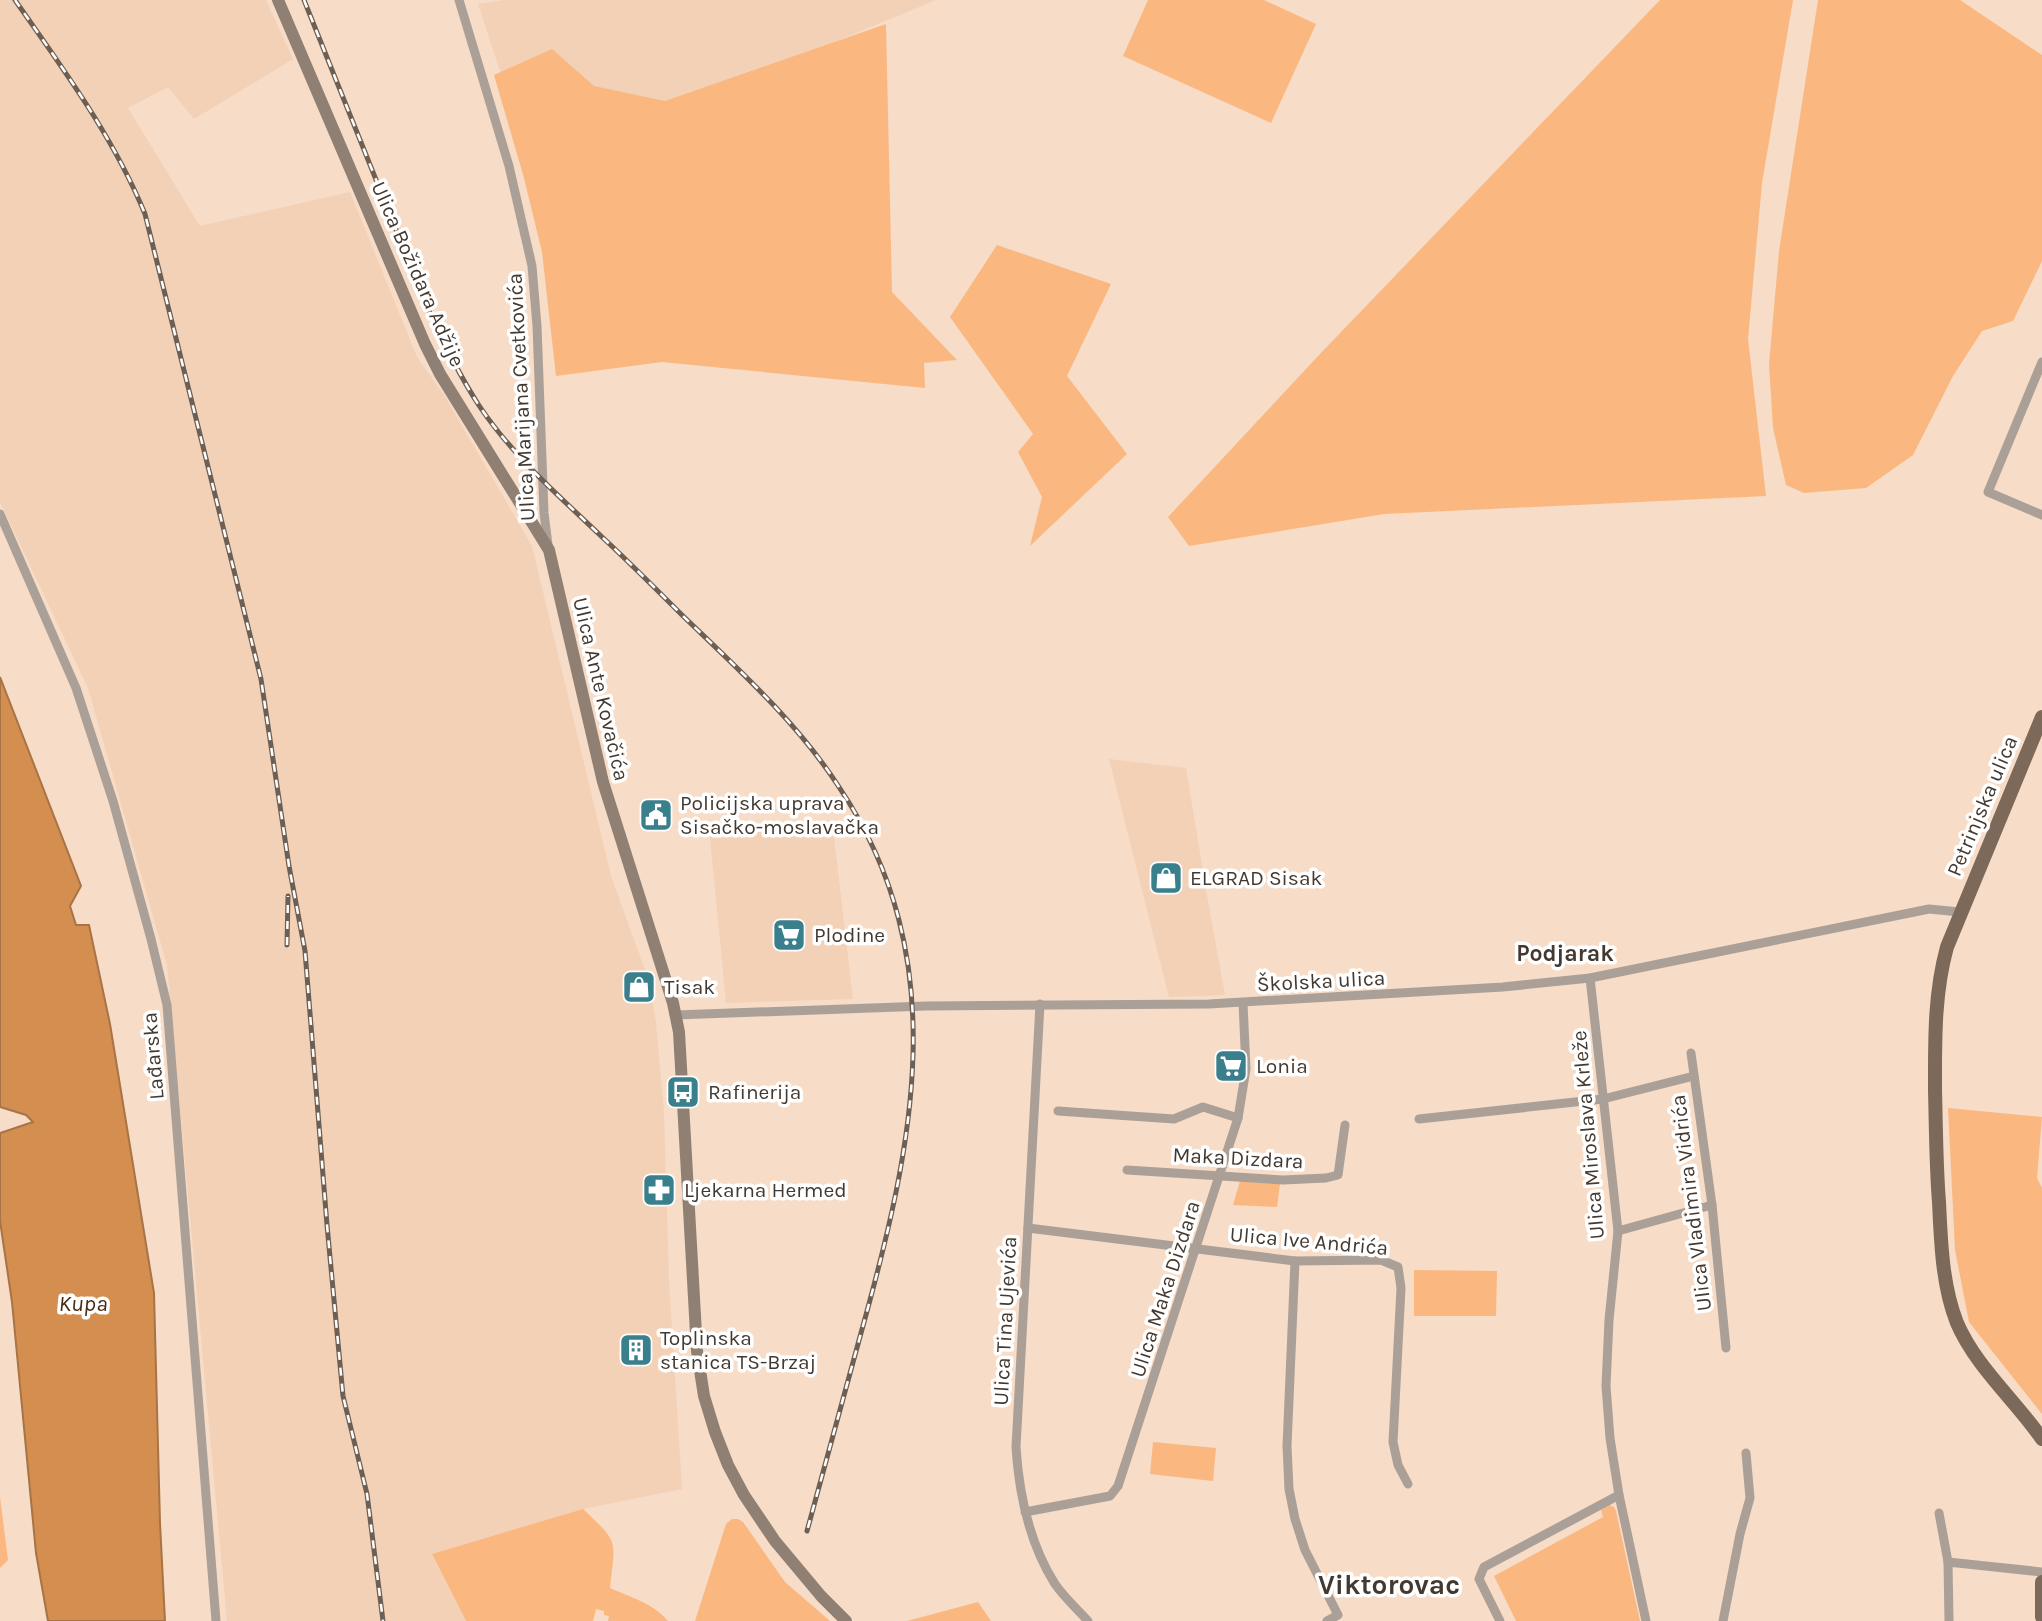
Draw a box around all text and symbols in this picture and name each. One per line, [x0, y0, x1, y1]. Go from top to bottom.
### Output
street label: Ulica Božidara Adžije [366, 178, 470, 370]
street label: Ulica Marijana Cvetkovića [503, 272, 539, 522]
street label: Ulica Ante Kovačića [568, 595, 634, 783]
street label: Petrinjska ulica [1942, 732, 2022, 880]
place label: Policijska uprava Sisačko-moslavačka [680, 791, 879, 839]
public building icon: Policijska uprava Sisačko-moslavačka [637, 796, 675, 834]
shop icon: ELGRAD Sisak [1147, 859, 1185, 897]
place label: ELGRAD Sisak [1190, 866, 1322, 890]
supermarket icon: Plodine [770, 916, 808, 954]
place label: Plodine [814, 923, 885, 947]
district label: Podjarak [1516, 940, 1614, 967]
street label: Školska ulica [1256, 966, 1386, 996]
shop icon: Tisak [620, 968, 658, 1006]
place label: Tisak [664, 975, 715, 999]
street label: Lađarska [137, 1011, 169, 1101]
street label: Ulica Miroslava Krleže [1567, 1030, 1609, 1240]
supermarket icon: Lonia [1212, 1047, 1250, 1085]
place label: Lonia [1256, 1054, 1308, 1078]
bus stop icon: Rafinerija [664, 1073, 702, 1111]
place label: Rafinerija [708, 1080, 801, 1104]
street label: Ulica Vladimira Vidrića [1666, 1093, 1716, 1313]
street label: Maka Dizdara [1172, 1143, 1304, 1173]
pharmacy icon: Ljekarna Hermed [640, 1171, 678, 1209]
place label: Ljekarna Hermed [684, 1178, 847, 1202]
street label: Ulica Maka Dizdara [1125, 1198, 1205, 1380]
street label: Ulica Ive Andrića [1229, 1222, 1389, 1260]
street label: Ulica Tina Ujevića [989, 1236, 1021, 1406]
water label: Kupa [58, 1290, 108, 1317]
place label: Toplinska stanica TS-Brzaj [660, 1326, 816, 1374]
building icon: Toplinska stanica TS-Brzaj [617, 1331, 655, 1369]
district label: Viktorovac [1318, 1568, 1460, 1601]

